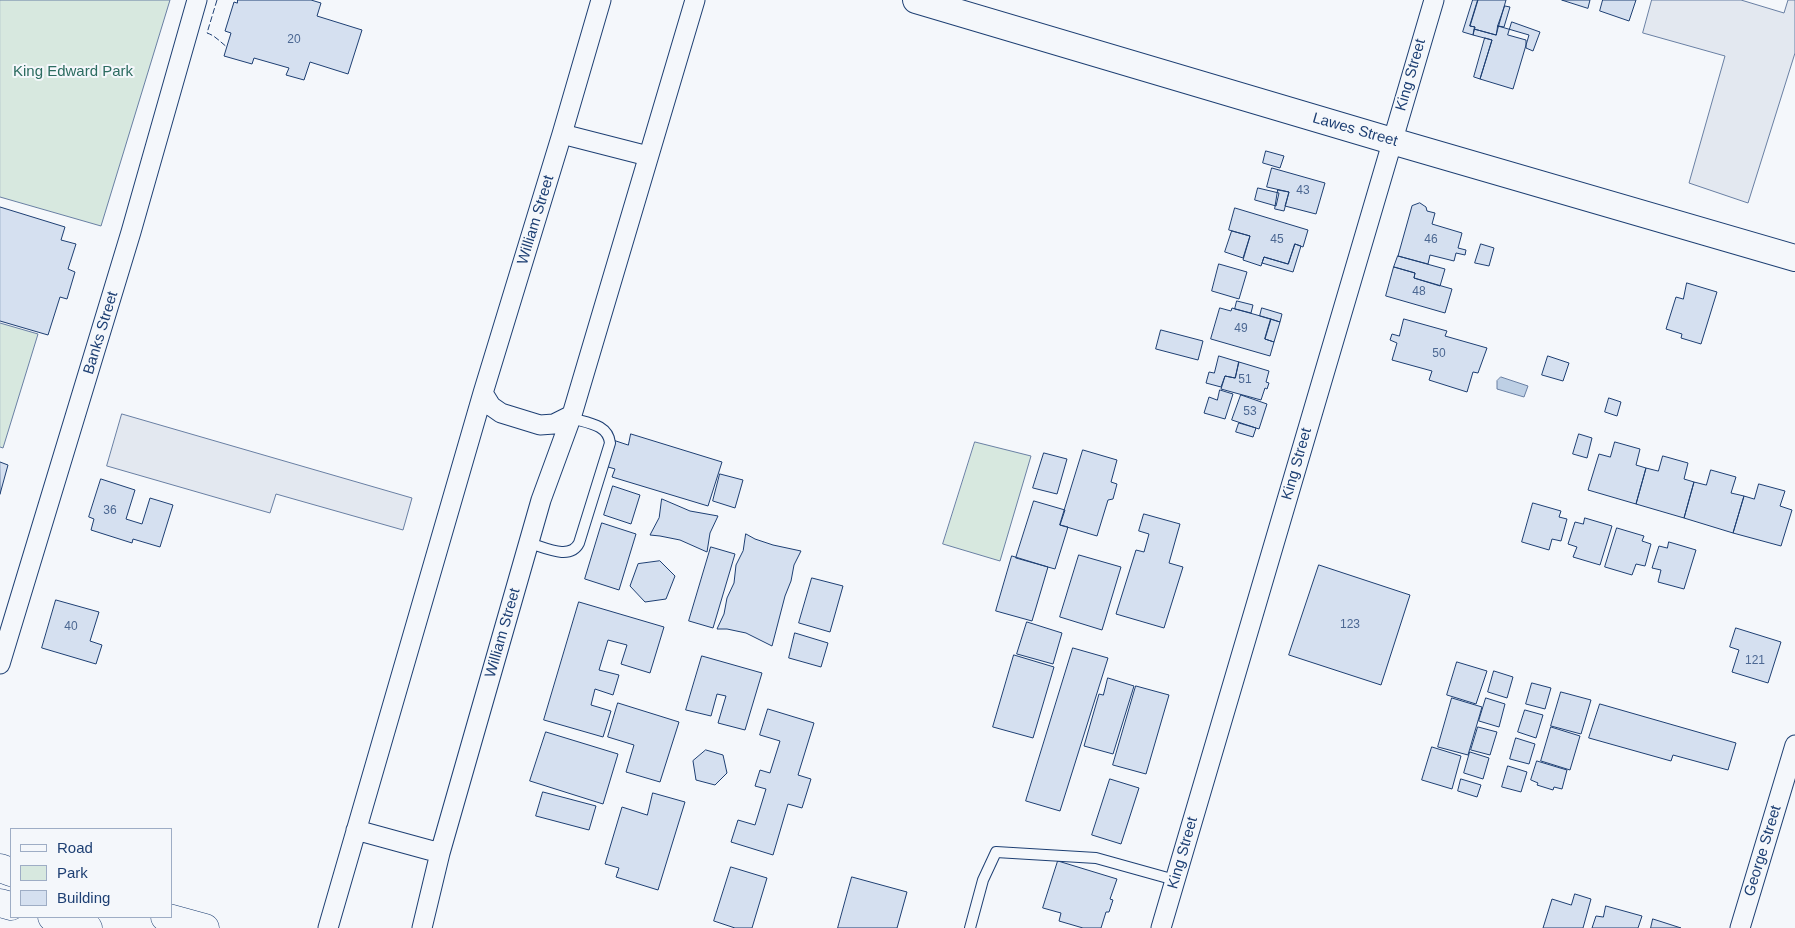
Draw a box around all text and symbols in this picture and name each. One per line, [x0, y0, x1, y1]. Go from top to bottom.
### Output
house number: 20 [287, 33, 301, 47]
street label: King Street [1392, 37, 1430, 113]
park label: King Edward Park [13, 63, 133, 81]
street label: Lawes Street [1310, 109, 1400, 151]
street label: William Street [514, 173, 558, 267]
house number: 43 [1296, 184, 1310, 198]
house number: 45 [1270, 233, 1284, 247]
house number: 46 [1424, 233, 1438, 247]
house number: 48 [1412, 285, 1426, 299]
street label: Banks Street [80, 289, 122, 377]
house number: 49 [1234, 322, 1248, 336]
house number: 50 [1432, 347, 1446, 361]
house number: 51 [1238, 373, 1252, 387]
house number: 53 [1243, 405, 1257, 419]
street label: King Street [1278, 426, 1316, 502]
house number: 36 [103, 504, 117, 518]
street label: William Street [482, 586, 524, 680]
house number: 123 [1340, 618, 1360, 632]
house number: 40 [64, 620, 78, 634]
house number: 121 [1745, 654, 1765, 668]
street label: George Street [1741, 803, 1785, 899]
street label: King Street [1164, 815, 1202, 891]
legend [10, 828, 172, 918]
text: Road [57, 839, 93, 856]
text: Park [57, 864, 88, 881]
text: Building [57, 889, 110, 906]

